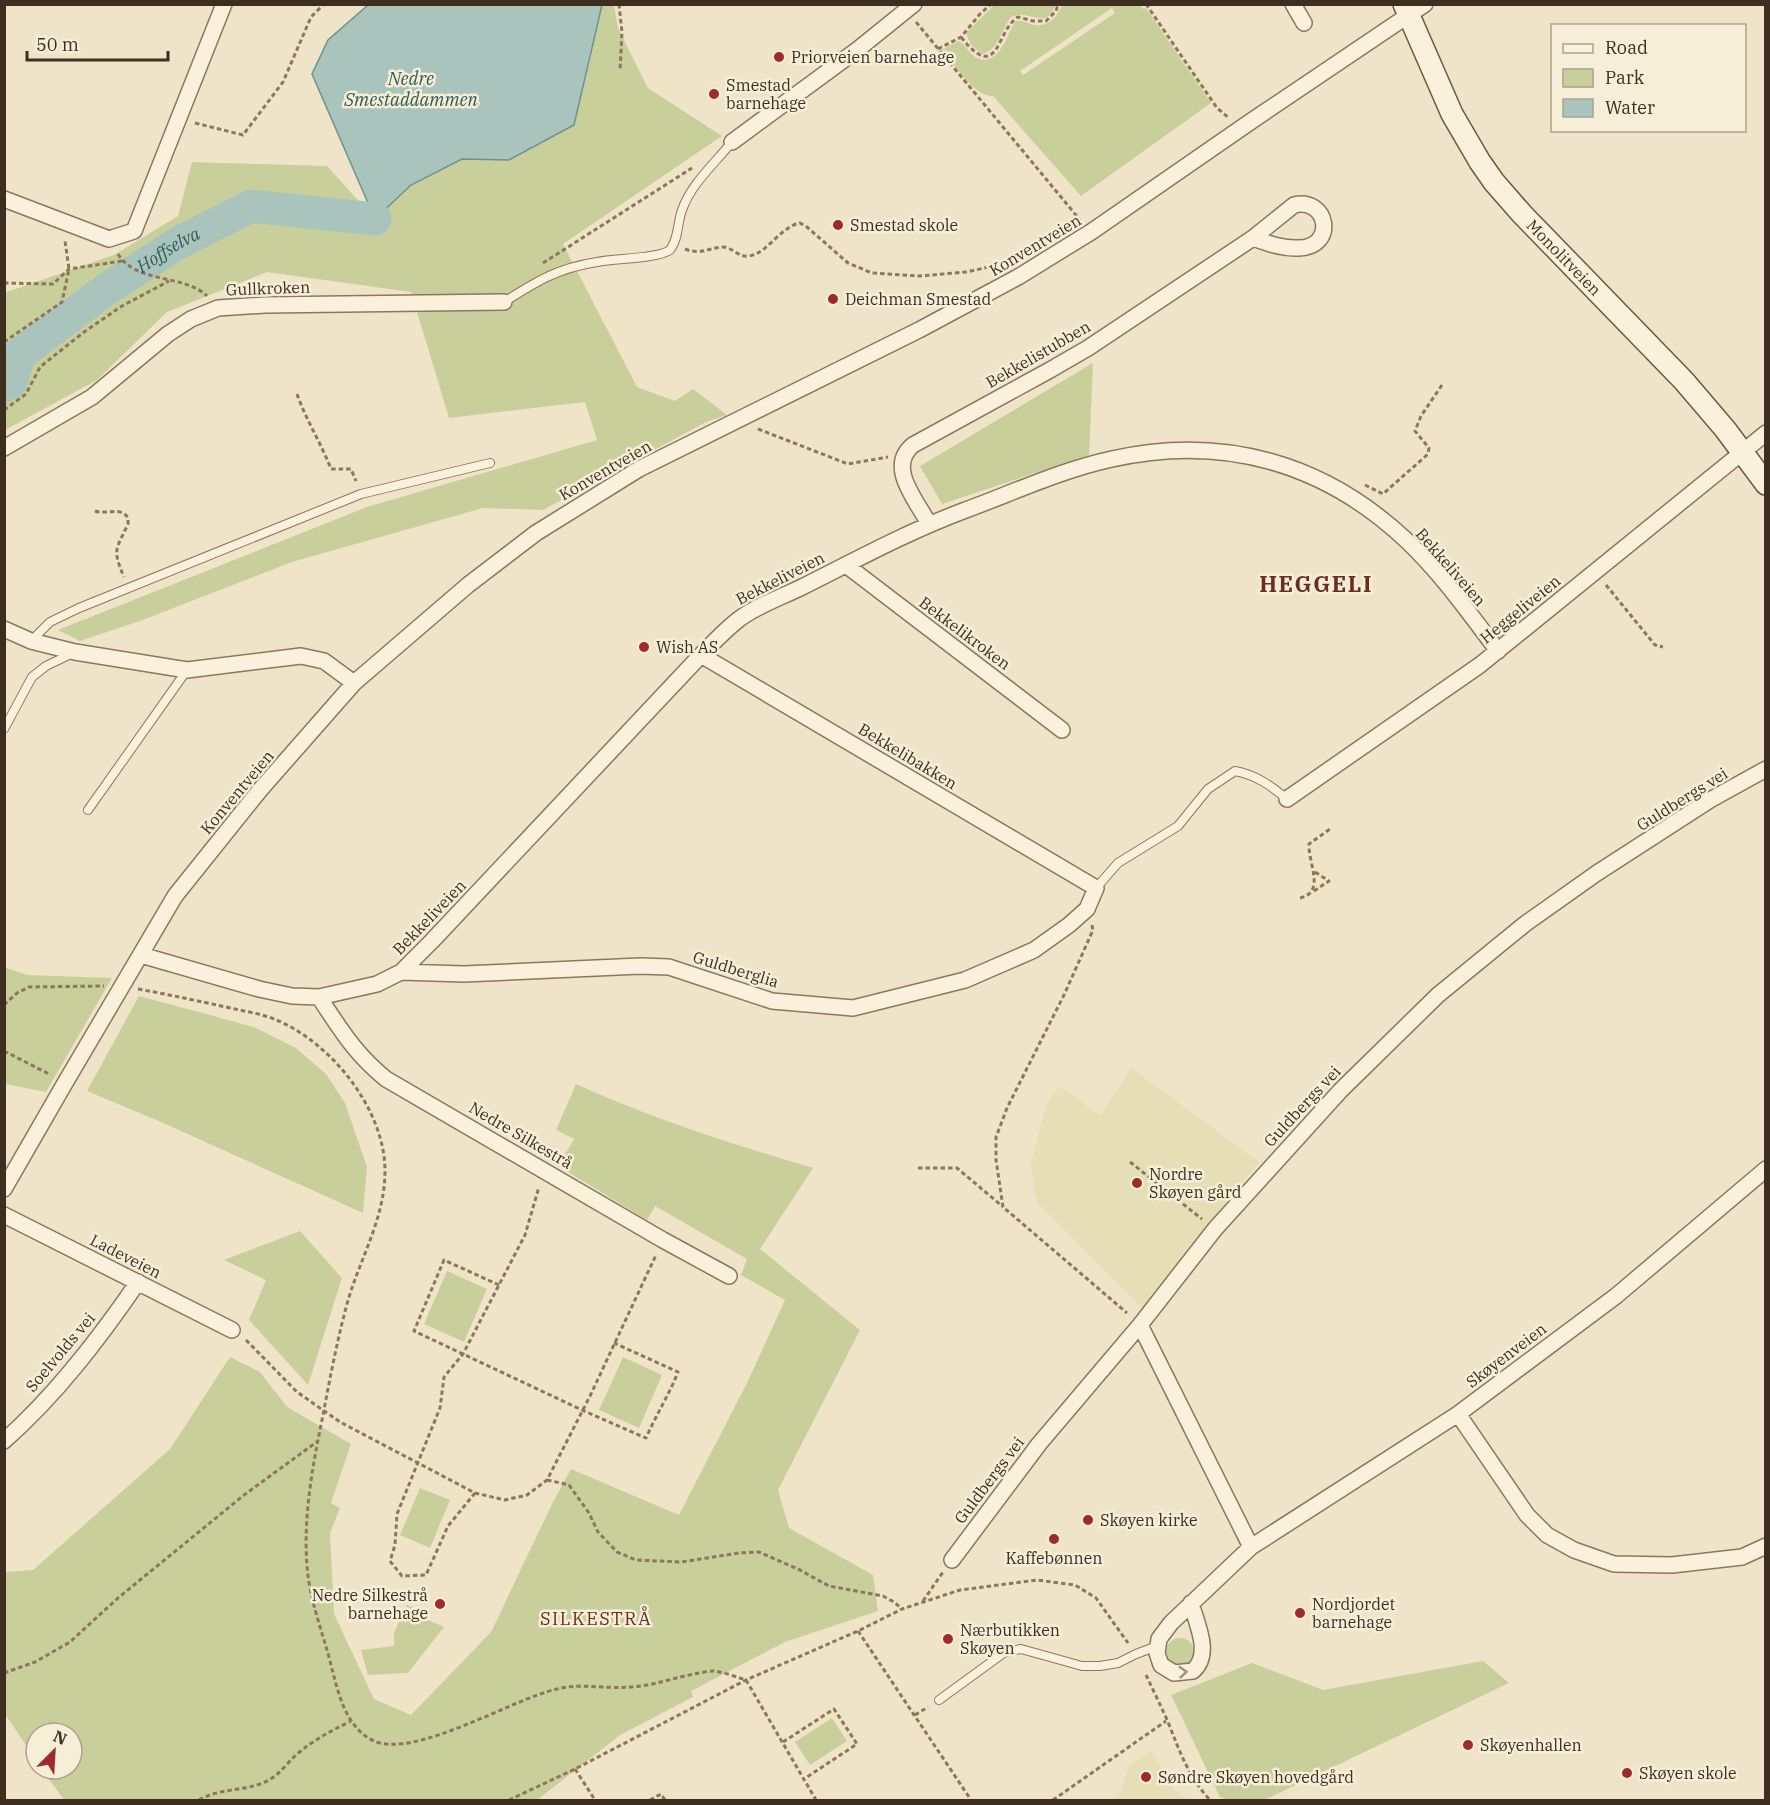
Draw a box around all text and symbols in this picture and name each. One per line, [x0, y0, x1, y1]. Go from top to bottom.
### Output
scale bar [27, 24, 168, 62]
legend [1551, 24, 1746, 132]
text: 50 m [36, 33, 79, 56]
text: Road [1605, 36, 1648, 59]
place label: Priorveien barnehage [791, 47, 954, 67]
marker: Priorveien barnehage [772, 50, 786, 64]
text: Park [1605, 66, 1645, 89]
water label: Nedre Smestaddammen [343, 67, 479, 111]
place label: Smestad barnehage [726, 75, 806, 113]
marker: Smestad barnehage [707, 87, 721, 101]
text: Water [1605, 96, 1655, 119]
street label: Konventveien [985, 210, 1085, 280]
place label: Smestad skole [850, 215, 958, 235]
street label: Monolitveien [1523, 215, 1606, 300]
marker: Smestad skole [831, 218, 845, 232]
water label: Hoffselva [131, 222, 204, 278]
street label: Gullkroken [225, 277, 311, 299]
place label: Deichman Smestad [845, 289, 991, 309]
marker: Deichman Smestad [826, 292, 840, 306]
street label: Bekkelistubben [982, 316, 1094, 392]
street label: Konventveien [555, 435, 655, 505]
street label: Bekkeliveien [1412, 524, 1490, 610]
street label: Bekkeliveien [732, 547, 828, 609]
district label: HEGGELI [1259, 569, 1373, 598]
street label: Heggeliveien [1476, 570, 1564, 648]
street label: Bekkelikroken [915, 592, 1015, 674]
place label: Wish AS [656, 637, 718, 657]
marker: Wish AS [637, 640, 651, 654]
street label: Bekkelibakken [855, 719, 961, 793]
street label: Konventveien [196, 746, 278, 838]
street label: Guldbergs vei [1633, 763, 1731, 835]
street label: Bekkeliveien [388, 875, 470, 959]
street label: Guldberglia [691, 946, 782, 992]
street label: Guldbergs vei [1259, 1061, 1345, 1151]
street label: Nedre Silkestrå [466, 1097, 577, 1173]
place label: Nordre Skøyen gård [1149, 1164, 1242, 1202]
marker: Nordre Skøyen gård [1130, 1176, 1144, 1190]
street label: Ladeveien [87, 1230, 165, 1282]
street label: Soelvolds vei [21, 1308, 99, 1396]
street label: Skøyenveien [1462, 1318, 1550, 1392]
street label: Guldbergs vei [950, 1433, 1028, 1527]
place label: Skøyen kirke [1100, 1510, 1198, 1530]
marker: Skøyen kirke [1081, 1513, 1095, 1527]
marker: Kaffebønnen [1047, 1532, 1061, 1546]
place label: Kaffebønnen [1005, 1548, 1103, 1568]
place label: Nedre Silkestrå barnehage [312, 1585, 428, 1623]
place label: Nordjordet barnehage [1312, 1594, 1395, 1632]
marker: Nedre Silkestrå barnehage [433, 1597, 447, 1611]
district label: SILKESTRÅ [540, 1606, 652, 1630]
marker: Nordjordet barnehage [1293, 1606, 1307, 1620]
place label: Nærbutikken Skøyen [960, 1620, 1060, 1658]
marker: Nærbutikken Skøyen [941, 1632, 955, 1646]
one-way arrow [1178, 1666, 1188, 1679]
north arrow [24, 1721, 84, 1781]
text: N [50, 1726, 70, 1749]
place label: Skøyenhallen [1480, 1735, 1582, 1755]
marker: Skøyenhallen [1461, 1738, 1475, 1752]
place label: Skøyen skole [1639, 1763, 1737, 1783]
marker: Skøyen skole [1620, 1766, 1634, 1780]
place label: Søndre Skøyen hovedgård [1158, 1767, 1354, 1787]
marker: Søndre Skøyen hovedgård [1139, 1770, 1153, 1784]

